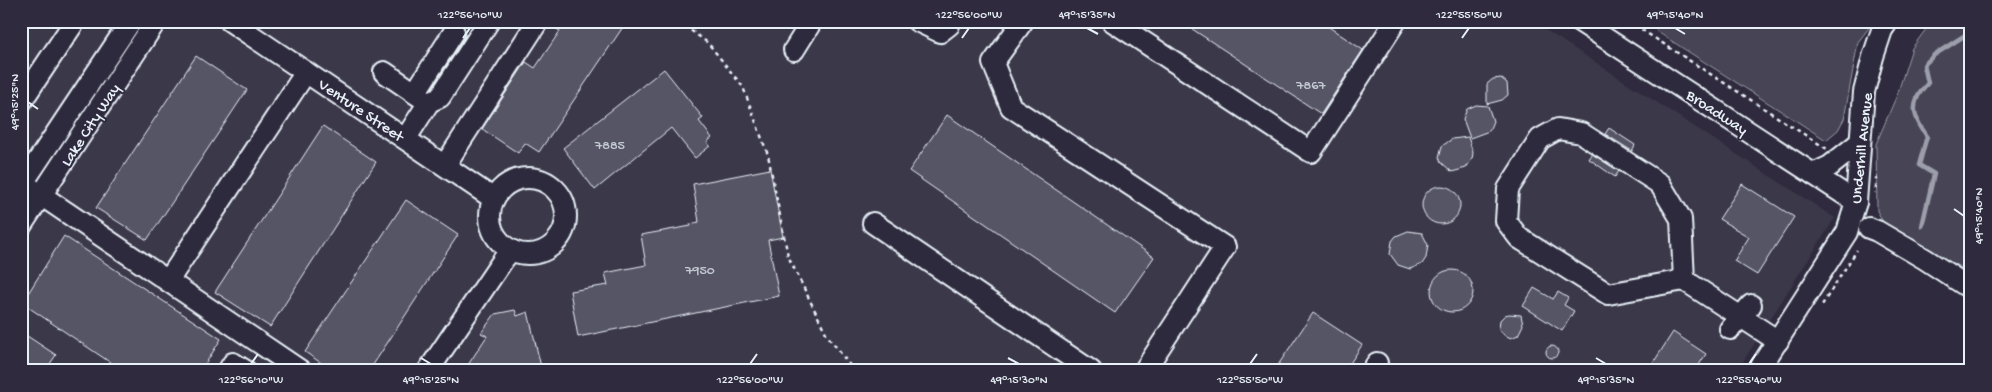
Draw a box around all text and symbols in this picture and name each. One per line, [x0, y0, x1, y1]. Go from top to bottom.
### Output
text: 122°56'10"W [437, 9, 502, 23]
text: 122°56'00"W [935, 9, 1002, 23]
text: 49°15'35"N [1059, 9, 1115, 23]
text: 122°55'50"W [1435, 9, 1502, 23]
text: 49°15'40"N [1647, 9, 1703, 23]
text: 49°15'25"N [9, 74, 23, 130]
street label: Venture Street [313, 76, 408, 148]
house number: 7867 [1295, 78, 1326, 95]
street label: Lake City Way [58, 81, 126, 171]
street label: Broadway [1681, 86, 1751, 141]
street label: Underhill Avenue [1848, 91, 1879, 205]
house number: 7885 [594, 138, 625, 155]
text: 49°15'40"N [1973, 188, 1987, 244]
house number: 7950 [684, 263, 715, 280]
text: 122°56'10"W [218, 374, 283, 388]
text: 49°15'25"N [403, 374, 459, 388]
text: 122°56'00"W [716, 374, 783, 388]
text: 49°15'30"N [990, 374, 1048, 388]
text: 122°55'50"W [1216, 374, 1283, 388]
text: 49°15'35"N [1578, 374, 1634, 388]
text: 122°55'40"W [1715, 374, 1782, 388]

